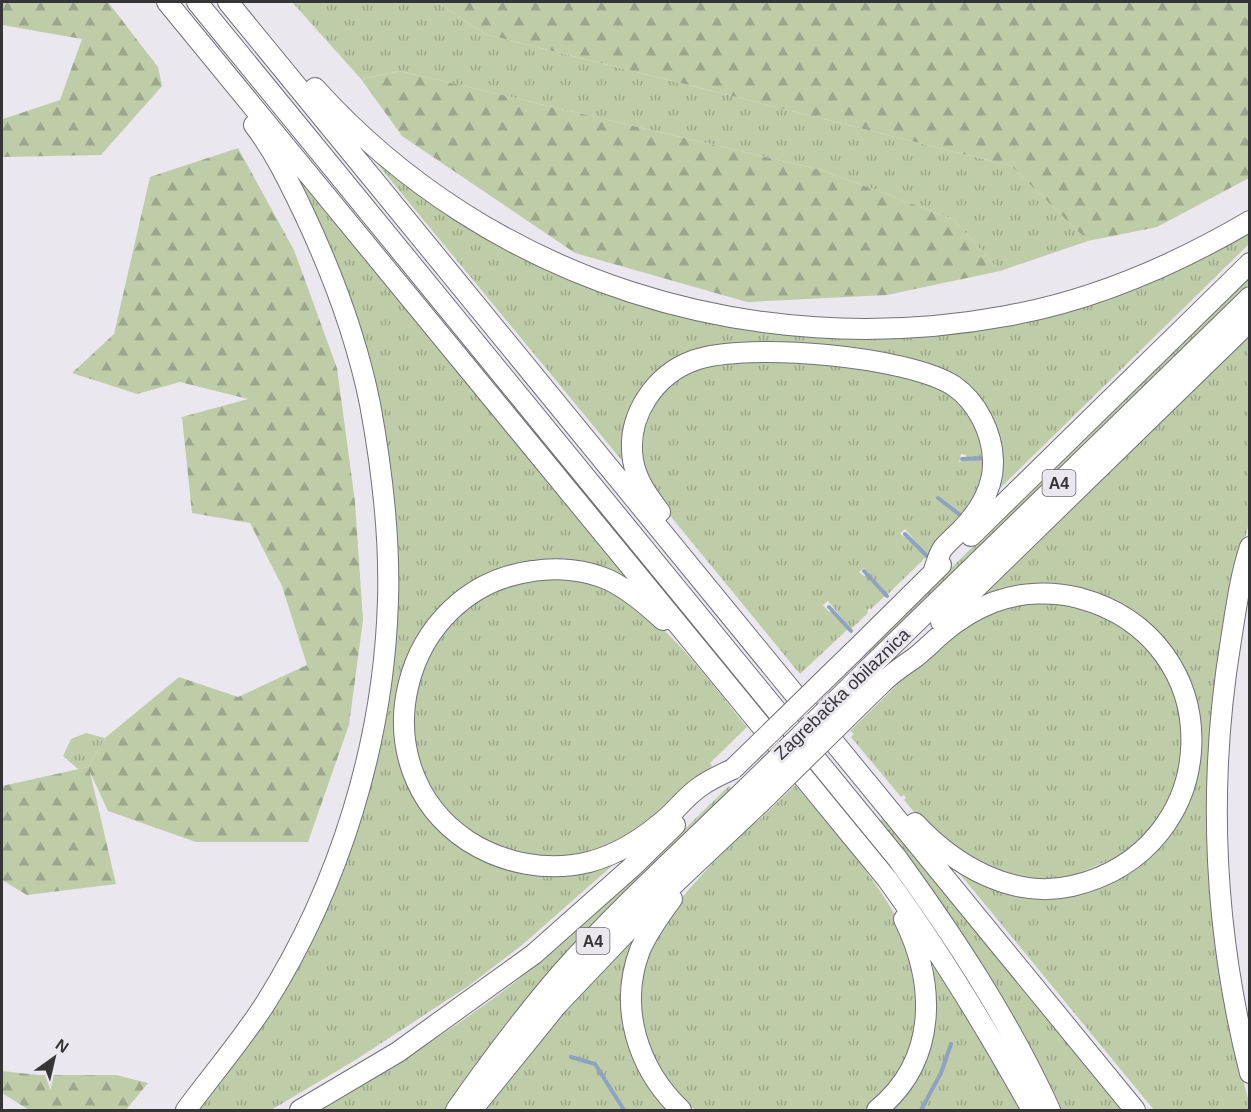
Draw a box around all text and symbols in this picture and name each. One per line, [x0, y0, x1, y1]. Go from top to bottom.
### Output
road number: A4 [1042, 470, 1076, 496]
street label: Zagrebačka obilaznica [770, 624, 914, 764]
road number: A4 [576, 928, 610, 954]
north arrow [24, 1028, 84, 1088]
text: N [53, 1036, 72, 1056]

